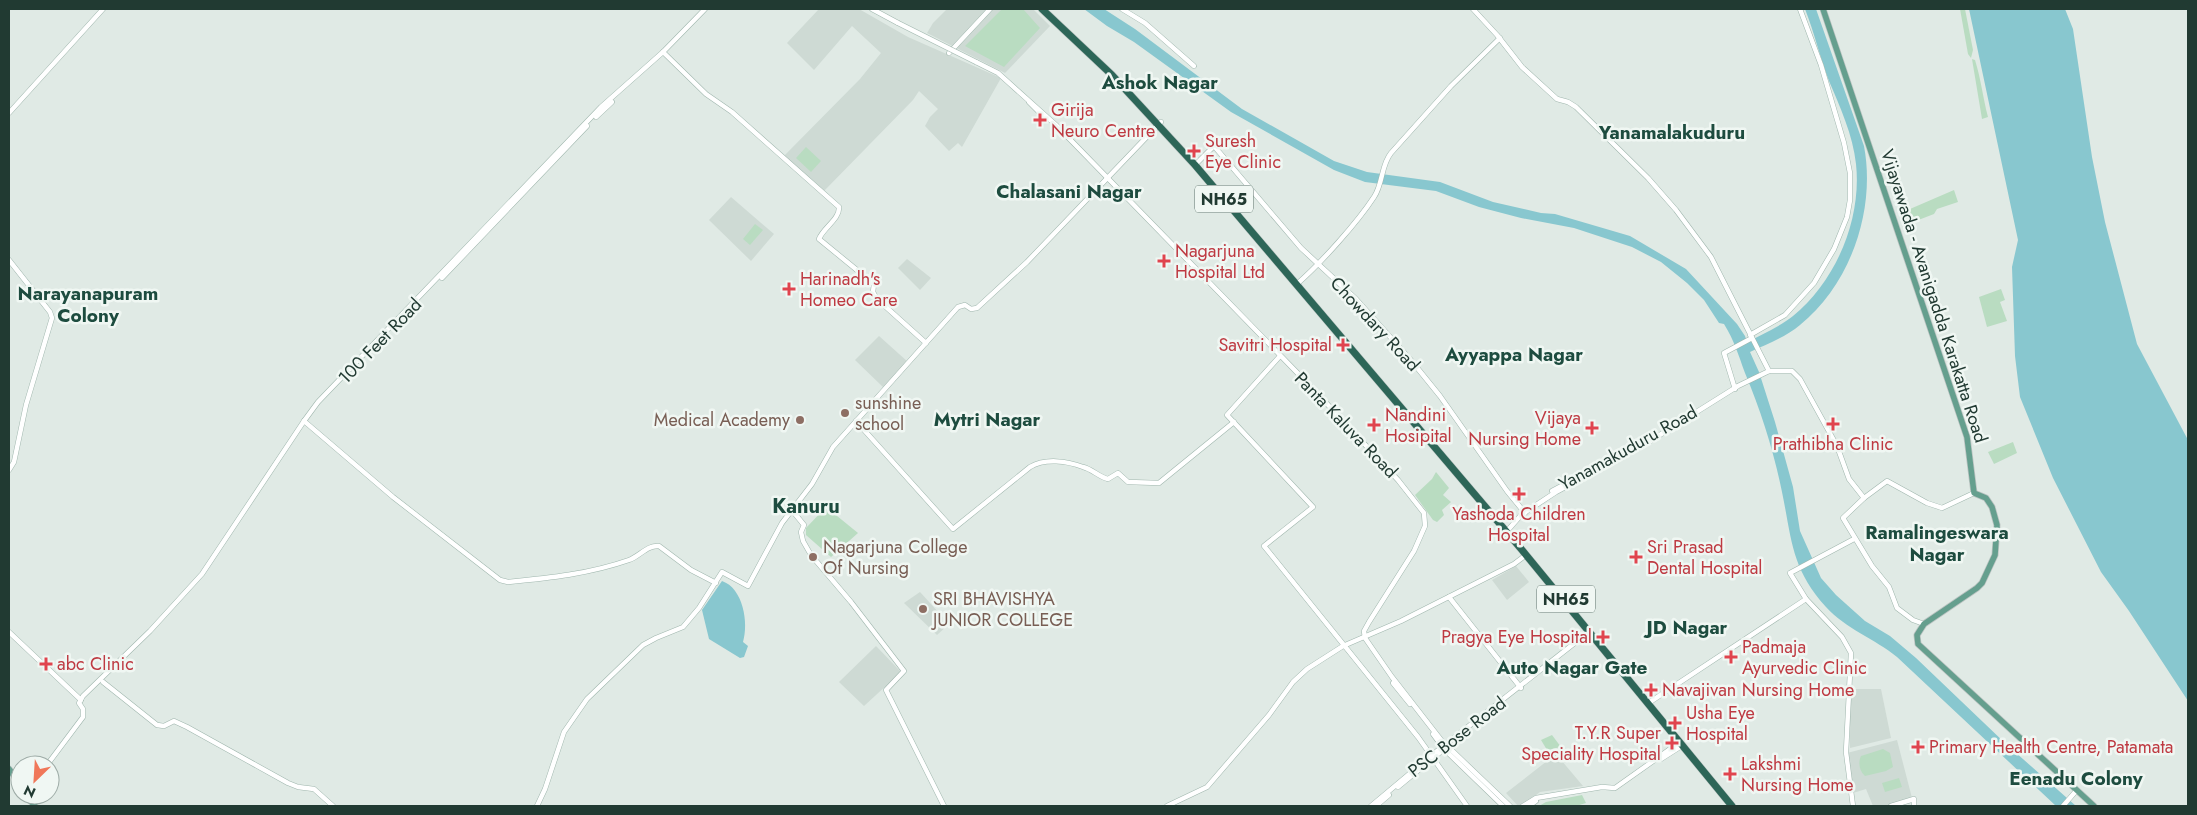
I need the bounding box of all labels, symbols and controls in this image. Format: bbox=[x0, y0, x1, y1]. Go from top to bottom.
district label: Ashok Nagar bbox=[1101, 69, 1218, 96]
place label: Girija Neuro Centre bbox=[1051, 97, 1155, 144]
marker: Girija Neuro Centre bbox=[1033, 113, 1047, 127]
district label: Yanamalakuduru bbox=[1598, 119, 1745, 146]
place label: Suresh Eye Clinic bbox=[1205, 128, 1281, 175]
marker: Suresh Eye Clinic bbox=[1187, 144, 1201, 158]
street label: Vijayawada - Avanigadda Karakatta Road bbox=[1874, 146, 1994, 446]
district label: Chalasani Nagar bbox=[996, 178, 1142, 205]
road number: NH65 bbox=[1195, 185, 1253, 212]
place label: Nagarjuna Hospital Ltd bbox=[1175, 238, 1265, 285]
marker: Nagarjuna Hospital Ltd bbox=[1157, 254, 1171, 268]
place label: Harinadh's Homeo Care bbox=[800, 266, 897, 313]
street label: Chowdary Road bbox=[1324, 271, 1426, 377]
district label: Narayanapuram Colony bbox=[18, 280, 158, 329]
marker: Harinadh's Homeo Care bbox=[782, 282, 796, 296]
street label: 100 Feet Road bbox=[332, 292, 428, 390]
place label: Savitri Hospital bbox=[1218, 332, 1332, 358]
marker: Savitri Hospital bbox=[1336, 338, 1350, 352]
district label: Ayyappa Nagar bbox=[1444, 341, 1583, 368]
street label: Panta Kaluva Road bbox=[1288, 366, 1404, 484]
place label: sunshine school bbox=[855, 390, 921, 437]
street label: Yanamakuduru Road bbox=[1554, 399, 1702, 497]
place label: Nandini Hosipital bbox=[1385, 402, 1452, 449]
place label: Vijaya Nursing Home bbox=[1468, 405, 1581, 452]
district label: Mytri Nagar bbox=[934, 406, 1040, 433]
place label: Medical Academy bbox=[654, 407, 790, 433]
marker: sunshine school bbox=[839, 407, 851, 419]
marker: Medical Academy bbox=[794, 414, 806, 426]
marker: Prathibha Clinic bbox=[1826, 417, 1840, 431]
marker: Nandini Hosipital bbox=[1367, 418, 1381, 432]
marker: Vijaya Nursing Home bbox=[1585, 421, 1599, 435]
place label: Prathibha Clinic bbox=[1773, 431, 1893, 457]
marker: Yashoda Children Hospital bbox=[1512, 487, 1526, 501]
district label: Kanuru bbox=[772, 492, 840, 521]
place label: Yashoda Children Hospital bbox=[1452, 501, 1586, 548]
district label: Ramalingeswara Nagar bbox=[1865, 519, 2009, 568]
place label: Nagarjuna College Of Nursing bbox=[823, 534, 967, 581]
place label: Sri Prasad Dental Hospital bbox=[1647, 534, 1763, 581]
marker: Sri Prasad Dental Hospital bbox=[1629, 550, 1643, 564]
marker: Nagarjuna College Of Nursing bbox=[807, 551, 819, 563]
place label: SRI BHAVISHYA JUNIOR COLLEGE bbox=[931, 586, 1073, 633]
road number: NH65 bbox=[1537, 586, 1595, 612]
marker: SRI BHAVISHYA JUNIOR COLLEGE bbox=[917, 603, 929, 615]
district label: JD Nagar bbox=[1643, 614, 1728, 641]
place label: Pragya Eye Hospital bbox=[1441, 624, 1592, 650]
marker: Pragya Eye Hospital bbox=[1596, 630, 1610, 644]
place label: Padmaja Ayurvedic Clinic bbox=[1742, 634, 1867, 681]
marker: Padmaja Ayurvedic Clinic bbox=[1724, 650, 1738, 664]
place label: abc Clinic bbox=[57, 651, 134, 677]
district label: Auto Nagar Gate bbox=[1496, 654, 1647, 681]
marker: abc Clinic bbox=[39, 657, 53, 671]
place label: Navajivan Nursing Home bbox=[1662, 677, 1854, 703]
marker: Navajivan Nursing Home bbox=[1644, 683, 1658, 697]
street label: PSC Bose Road bbox=[1402, 690, 1512, 784]
place label: Usha Eye Hospital bbox=[1686, 700, 1755, 747]
marker: Usha Eye Hospital bbox=[1668, 716, 1682, 730]
place label: T.Y.R Super Speciality Hospital bbox=[1521, 720, 1662, 767]
place label: Primary Health Centre, Patamata bbox=[1929, 734, 2173, 760]
marker: T.Y.R Super Speciality Hospital bbox=[1665, 736, 1679, 750]
marker: Primary Health Centre, Patamata bbox=[1911, 740, 1925, 754]
place label: Lakshmi Nursing Home bbox=[1741, 751, 1854, 798]
north arrow bbox=[10, 755, 60, 805]
district label: Eenadu Colony bbox=[2009, 765, 2144, 792]
marker: Lakshmi Nursing Home bbox=[1723, 767, 1737, 781]
text: N bbox=[20, 780, 39, 803]

